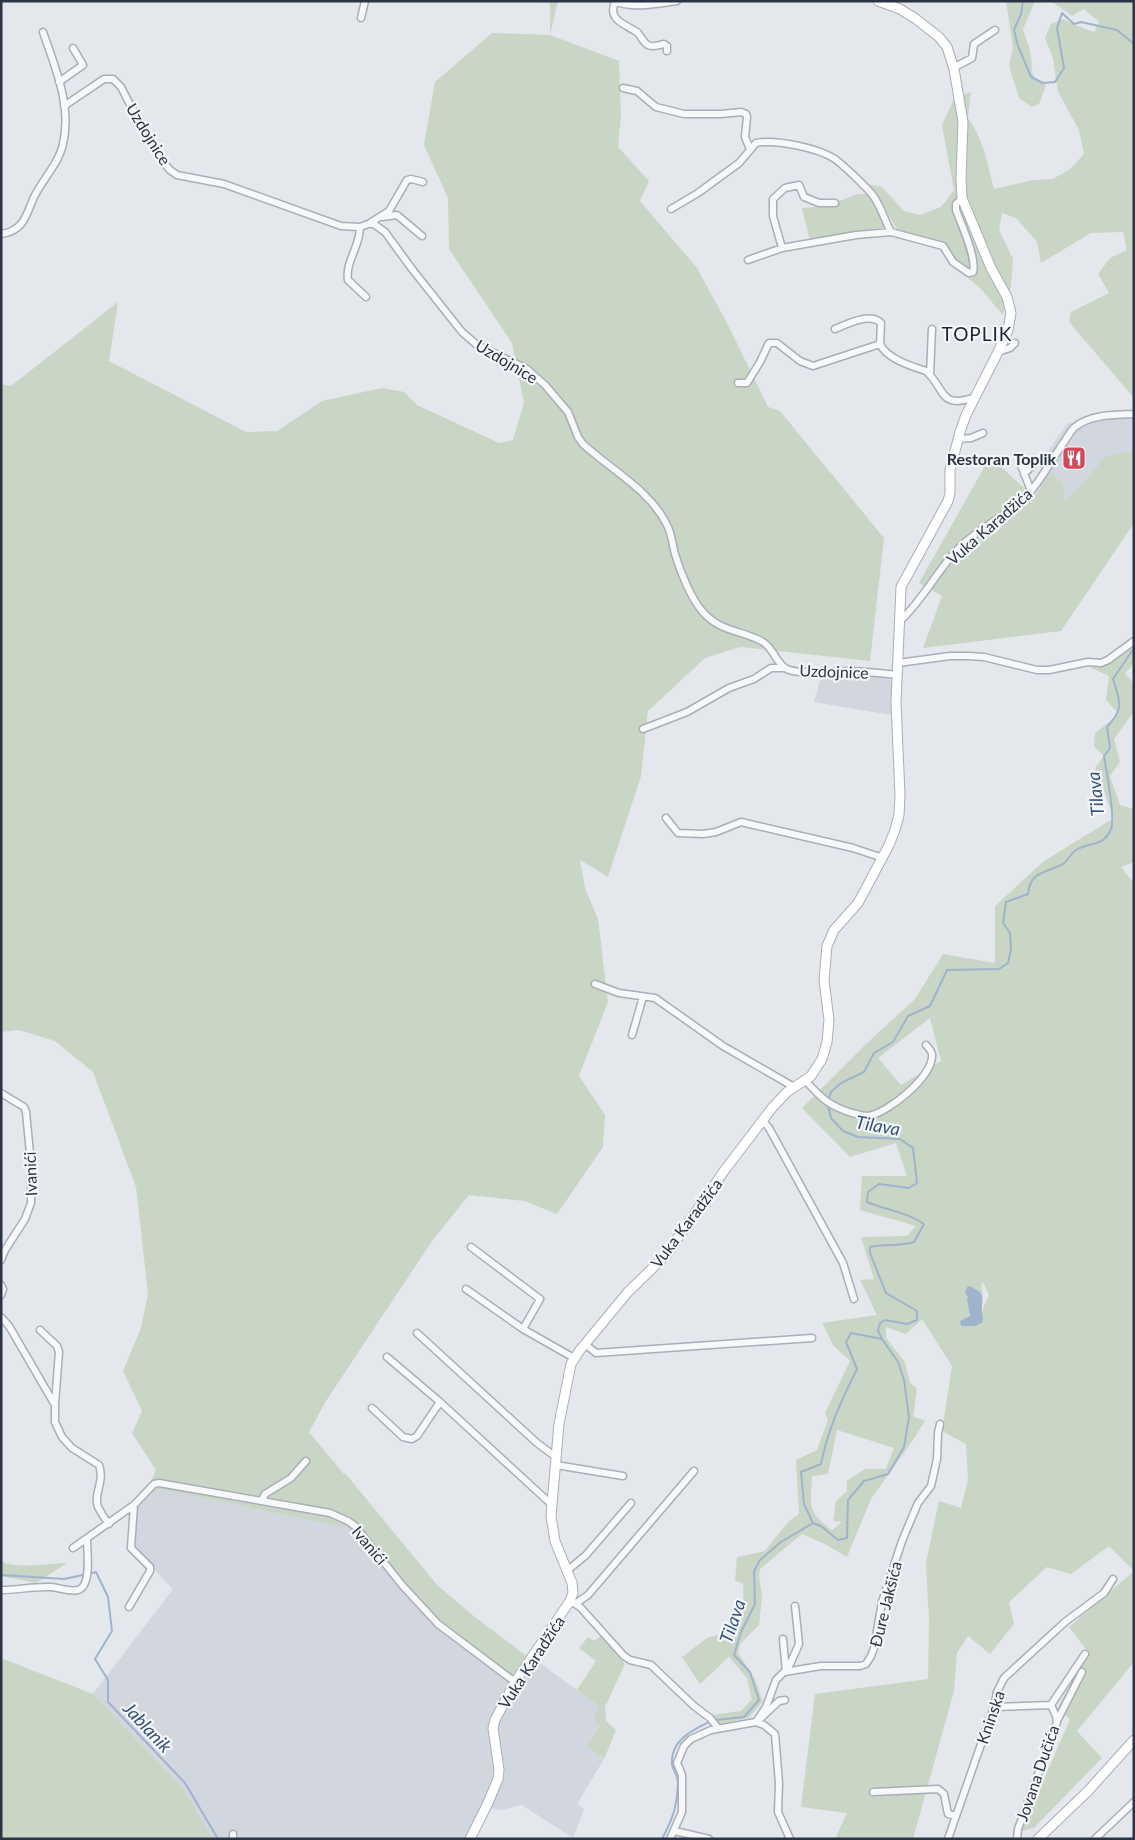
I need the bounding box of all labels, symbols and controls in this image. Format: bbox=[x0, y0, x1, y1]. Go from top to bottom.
street label: Uzdojnice bbox=[123, 100, 175, 168]
district label: TOPLIK bbox=[942, 322, 1012, 345]
street label: Uzdojnice bbox=[472, 335, 542, 387]
restaurant icon: Restoran Toplik bbox=[1061, 445, 1087, 471]
place label: Restoran Toplik bbox=[947, 449, 1056, 468]
street label: Vuka Karadžića bbox=[942, 484, 1036, 568]
street label: Uzdojnice bbox=[799, 660, 869, 682]
water label: Tilava bbox=[1082, 771, 1108, 817]
water label: Tilava bbox=[854, 1110, 902, 1140]
street label: Ivanići bbox=[20, 1151, 40, 1197]
street label: Vuka Karadžića bbox=[646, 1175, 726, 1271]
street label: Ivanići bbox=[348, 1522, 392, 1568]
street label: Đure Jakšića bbox=[865, 1559, 905, 1649]
water label: Tilava bbox=[714, 1596, 750, 1646]
street label: Vuka Karadžića bbox=[494, 1612, 568, 1712]
street label: Kninska bbox=[972, 1688, 1008, 1746]
water label: Jablanik bbox=[118, 1696, 177, 1757]
street label: Jovana Dučića bbox=[1012, 1722, 1062, 1824]

